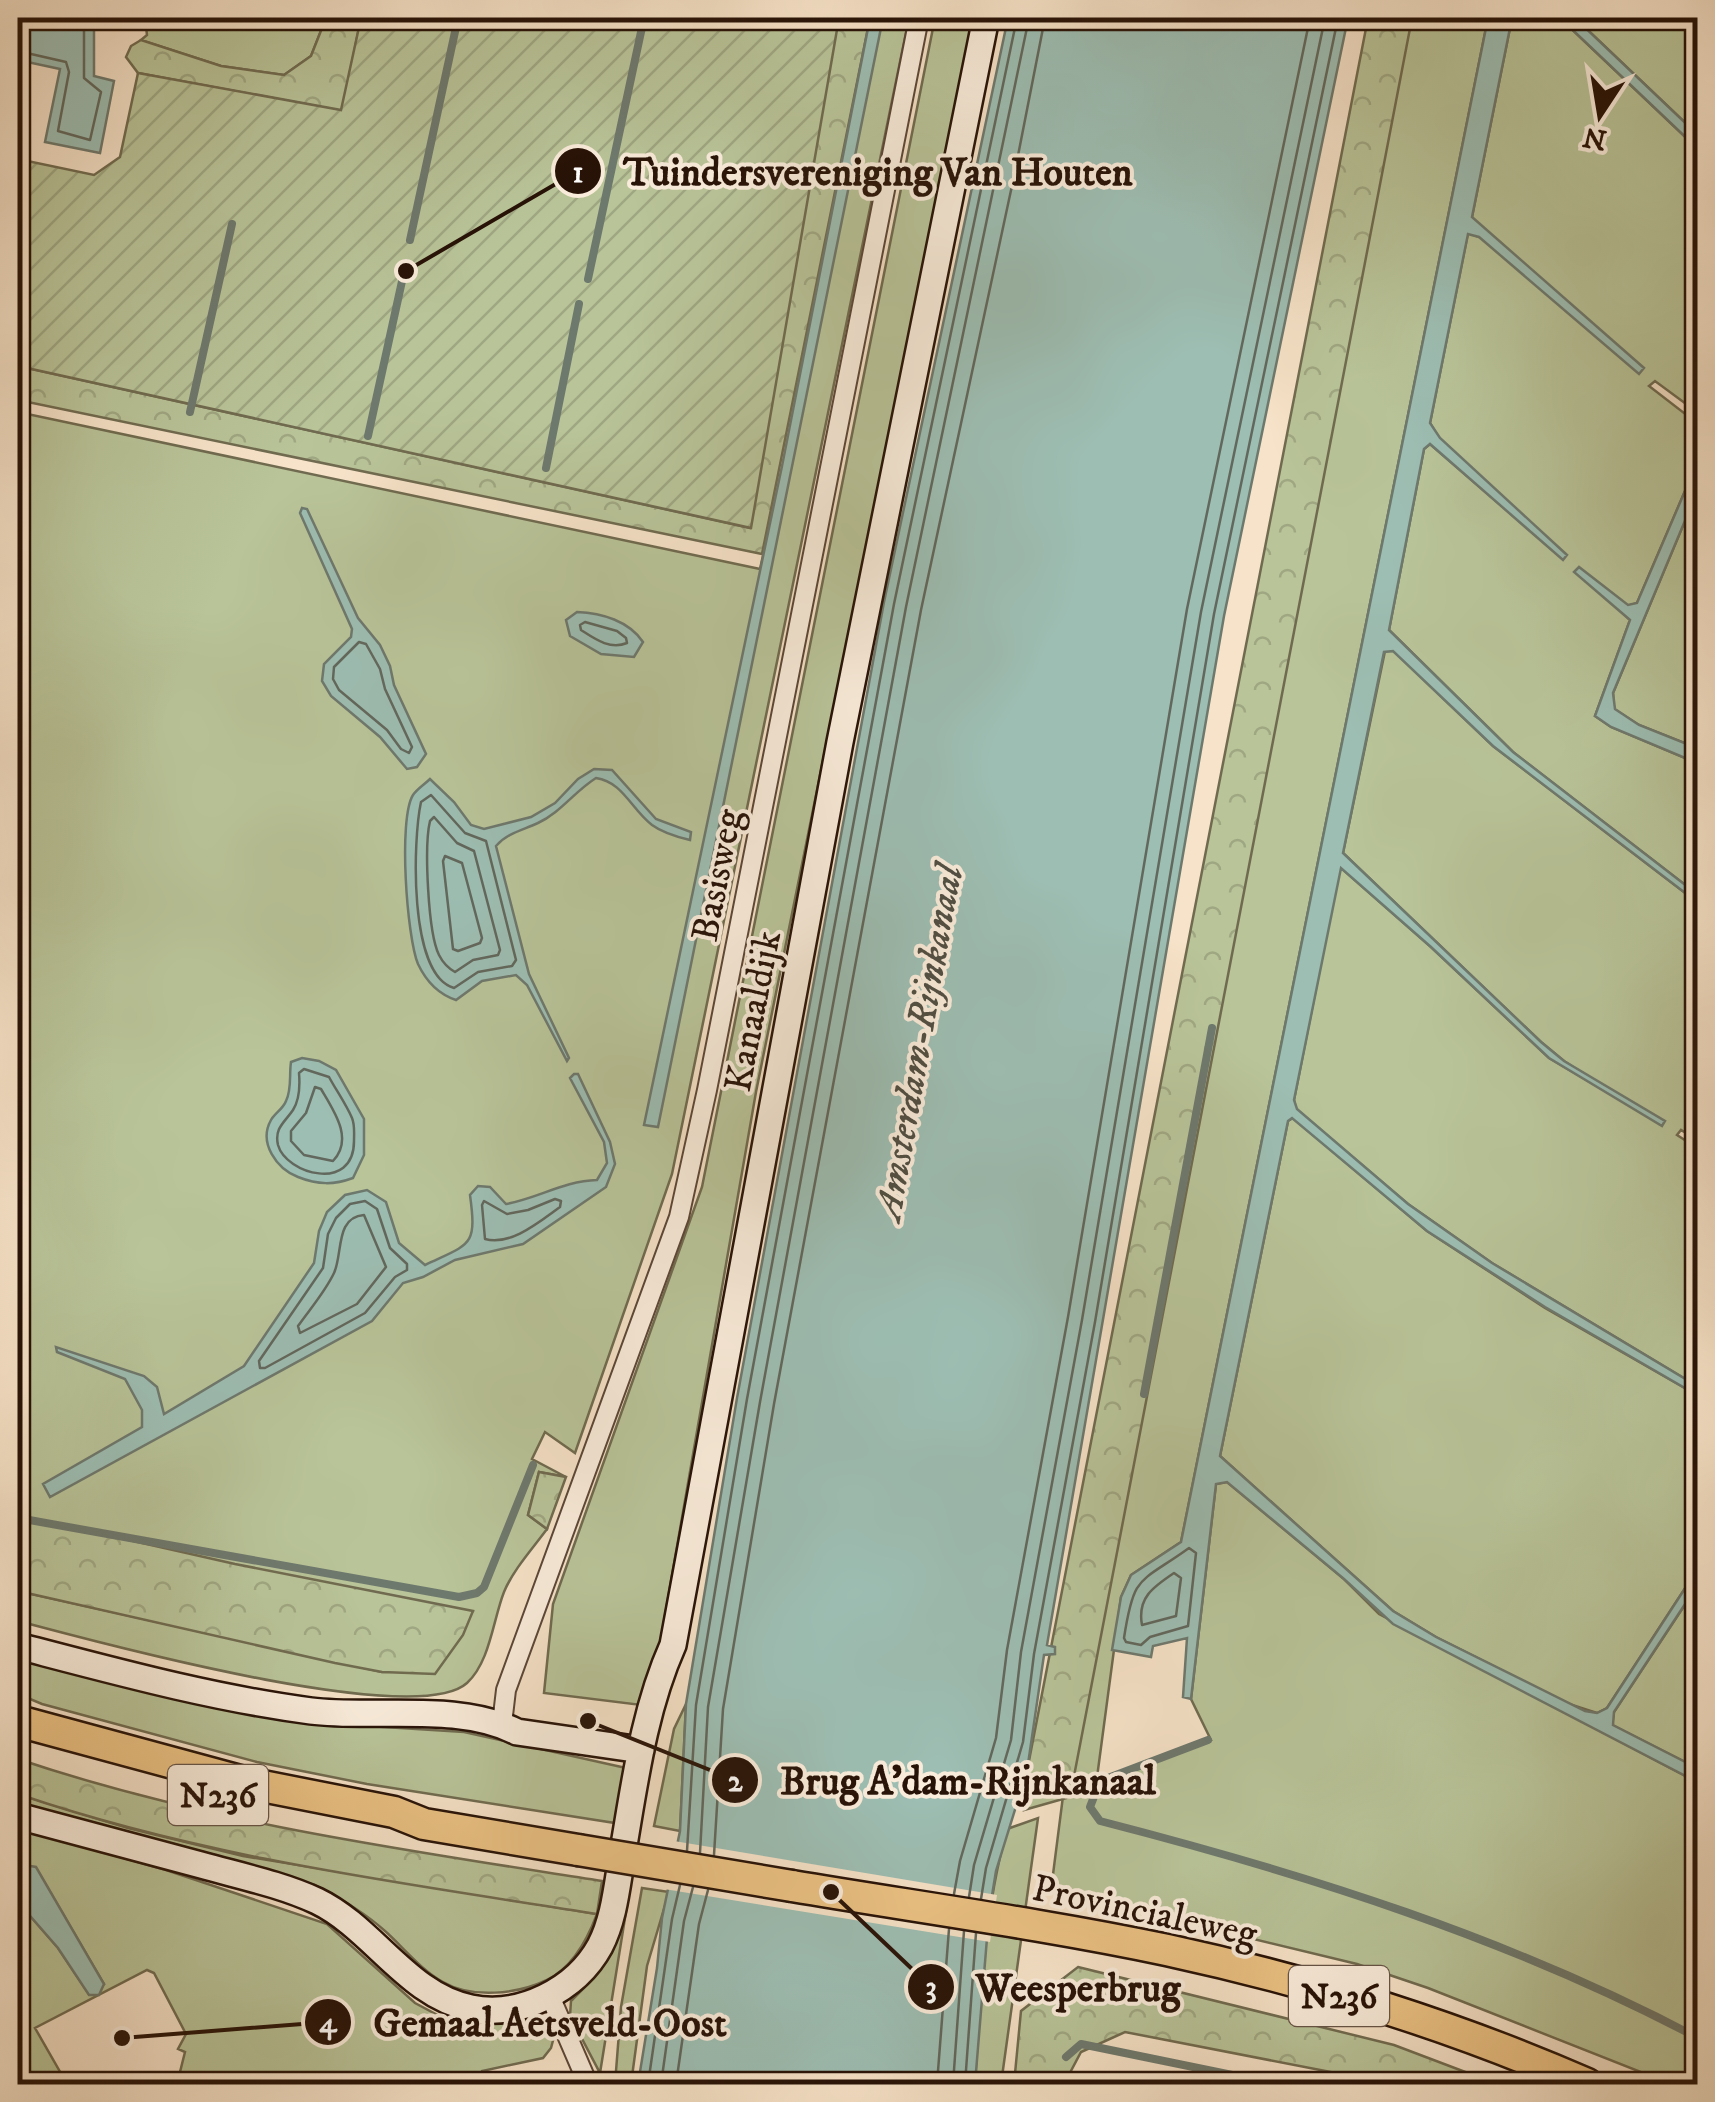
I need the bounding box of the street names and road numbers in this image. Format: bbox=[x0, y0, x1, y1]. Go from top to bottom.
street label: Basisweg bbox=[682, 805, 754, 946]
street label: Kanaaldijk bbox=[715, 927, 793, 1096]
road number: N236 bbox=[168, 1765, 268, 1825]
street label: Provincialeweg bbox=[1028, 1865, 1262, 1959]
road number: N236 bbox=[1289, 1966, 1389, 2026]

